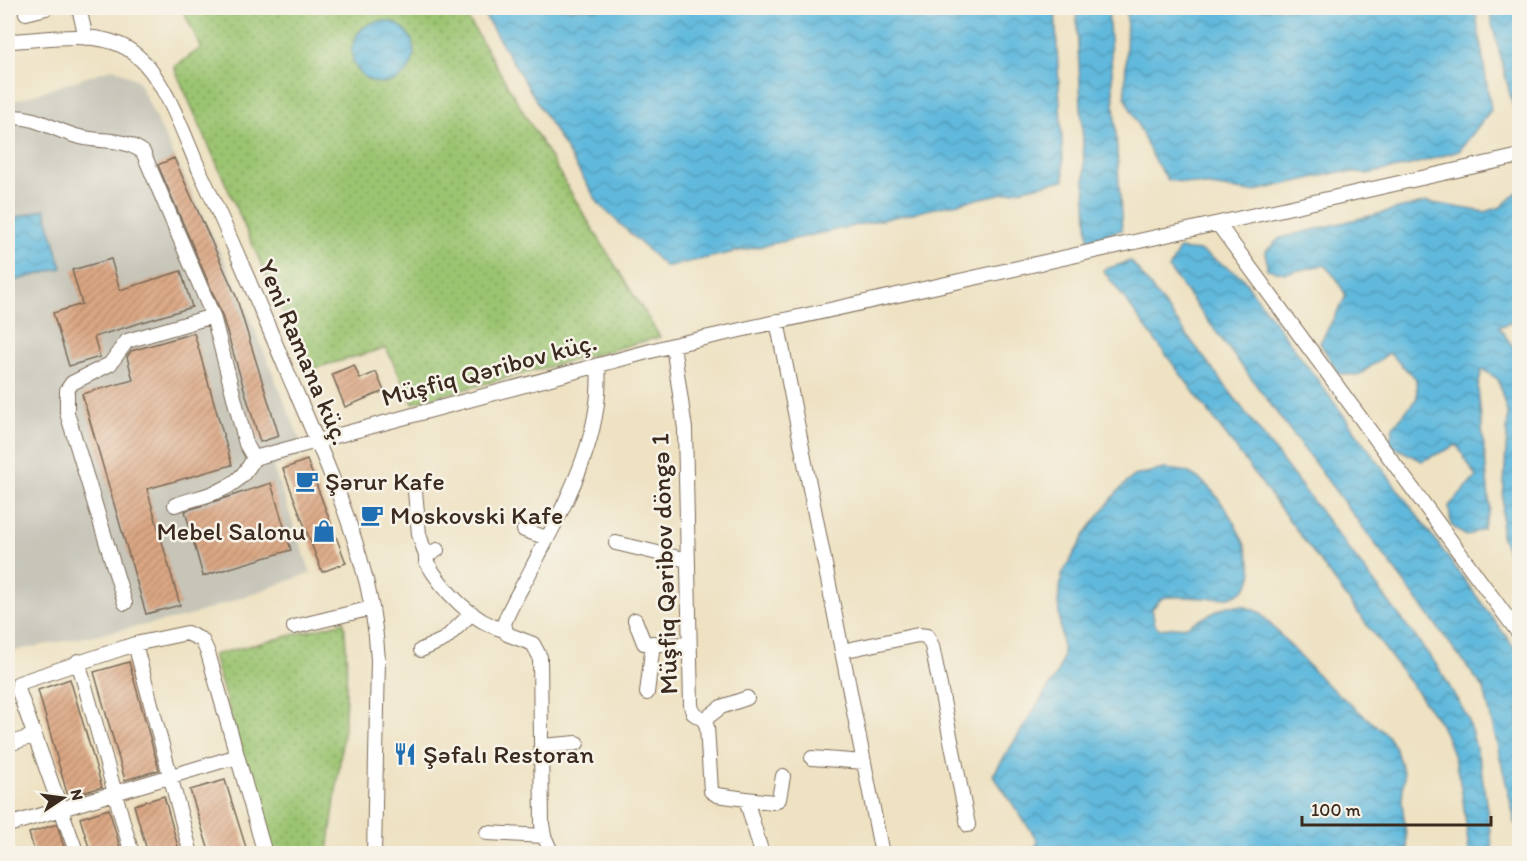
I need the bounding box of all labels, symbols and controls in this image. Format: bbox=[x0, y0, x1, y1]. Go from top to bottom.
street label: Yeni Ramana küç. bbox=[251, 254, 357, 450]
street label: Müşfiq Qəribov küç. bbox=[378, 325, 600, 413]
street label: Müşfiq Qəribov döngə 1 bbox=[643, 433, 685, 695]
place label: Şərur Kafe bbox=[325, 465, 445, 497]
cafe icon: Şərur Kafe bbox=[294, 468, 320, 494]
place label: Moskovski Kafe bbox=[390, 499, 563, 531]
cafe icon: Moskovski Kafe bbox=[359, 502, 385, 528]
place label: Mebel Salonu bbox=[156, 515, 306, 547]
shop icon: Mebel Salonu bbox=[311, 518, 337, 544]
place label: Şəfalı Restoran bbox=[423, 738, 595, 770]
restaurant icon: Şəfalı Restoran bbox=[392, 741, 418, 767]
north arrow bbox=[33, 768, 93, 828]
text: N bbox=[67, 787, 88, 802]
scale bar bbox=[1302, 789, 1491, 827]
text: 100 m bbox=[1311, 799, 1361, 821]

